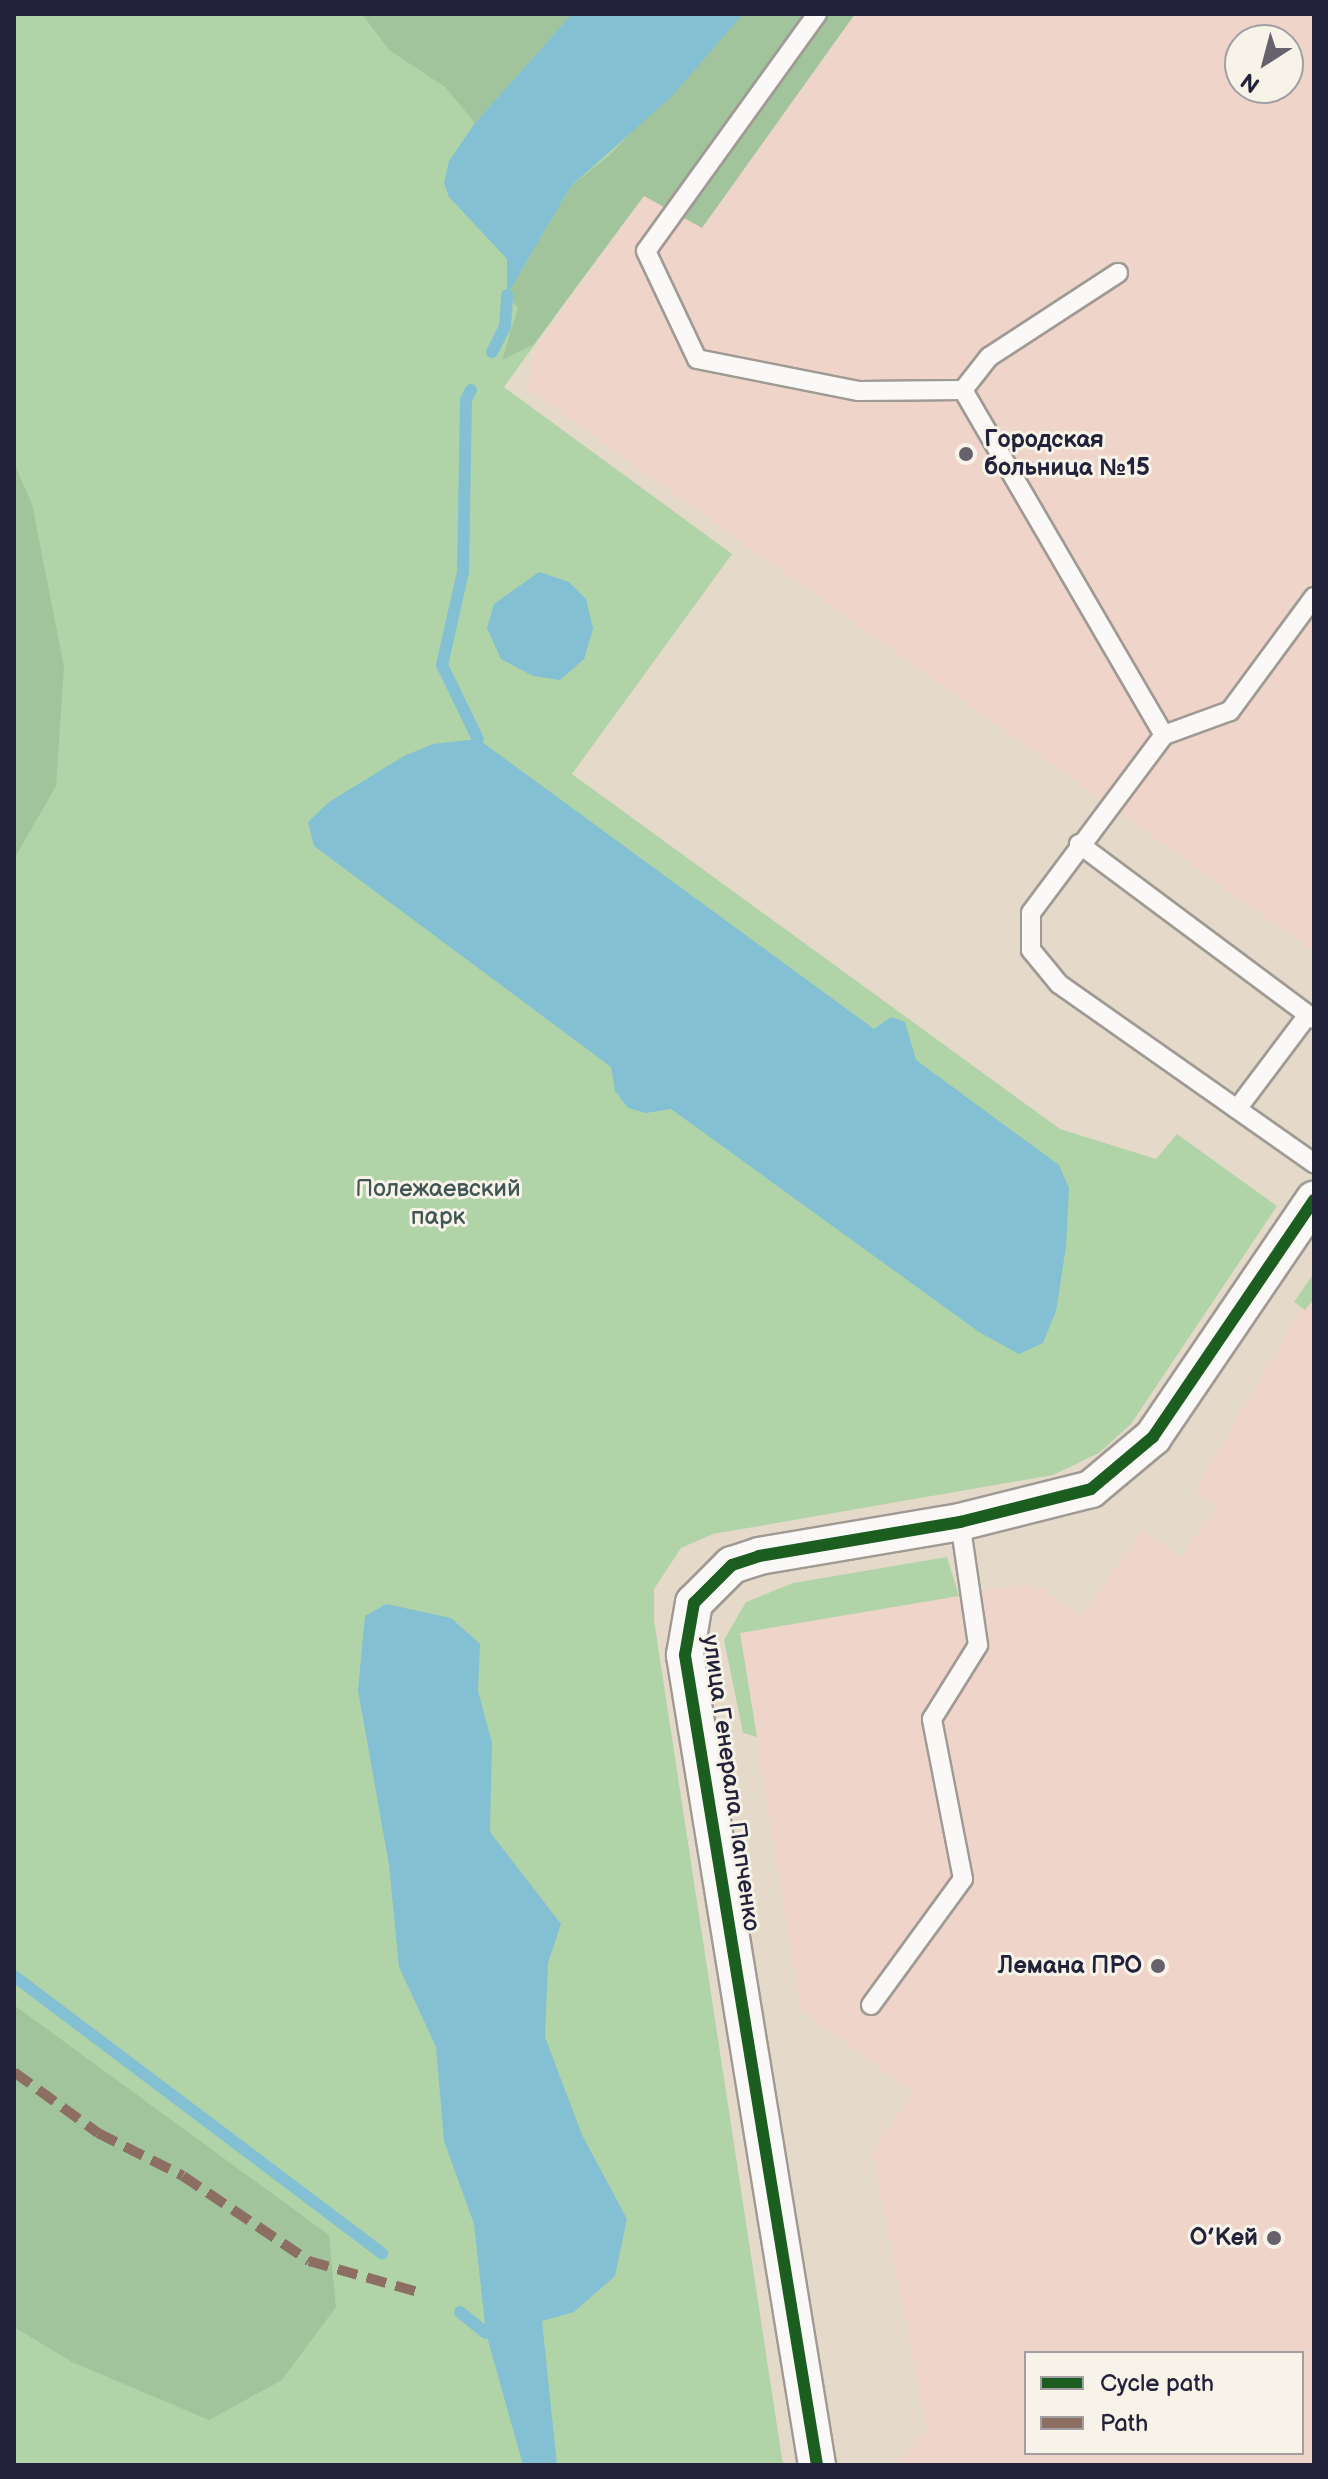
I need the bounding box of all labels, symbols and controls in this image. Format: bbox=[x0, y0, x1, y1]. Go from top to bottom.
north arrow bbox=[1224, 24, 1304, 104]
text: N bbox=[1236, 66, 1265, 98]
place label: Городская больница №15 bbox=[984, 426, 1150, 482]
marker: Городская больница №15 bbox=[955, 443, 977, 465]
park label: Полежаевский парк bbox=[355, 1175, 521, 1231]
street label: улица Генерала Папченко bbox=[696, 1633, 766, 1933]
place label: Лемана ПРО bbox=[998, 1952, 1142, 1980]
marker: Лемана ПРО bbox=[1149, 1957, 1167, 1975]
place label: О’Кей bbox=[1190, 2224, 1258, 2252]
marker: О’Кей bbox=[1265, 2229, 1283, 2247]
legend bbox=[1024, 2351, 1304, 2455]
text: Cycle path bbox=[1100, 2369, 1214, 2398]
text: Path bbox=[1100, 2409, 1148, 2438]

